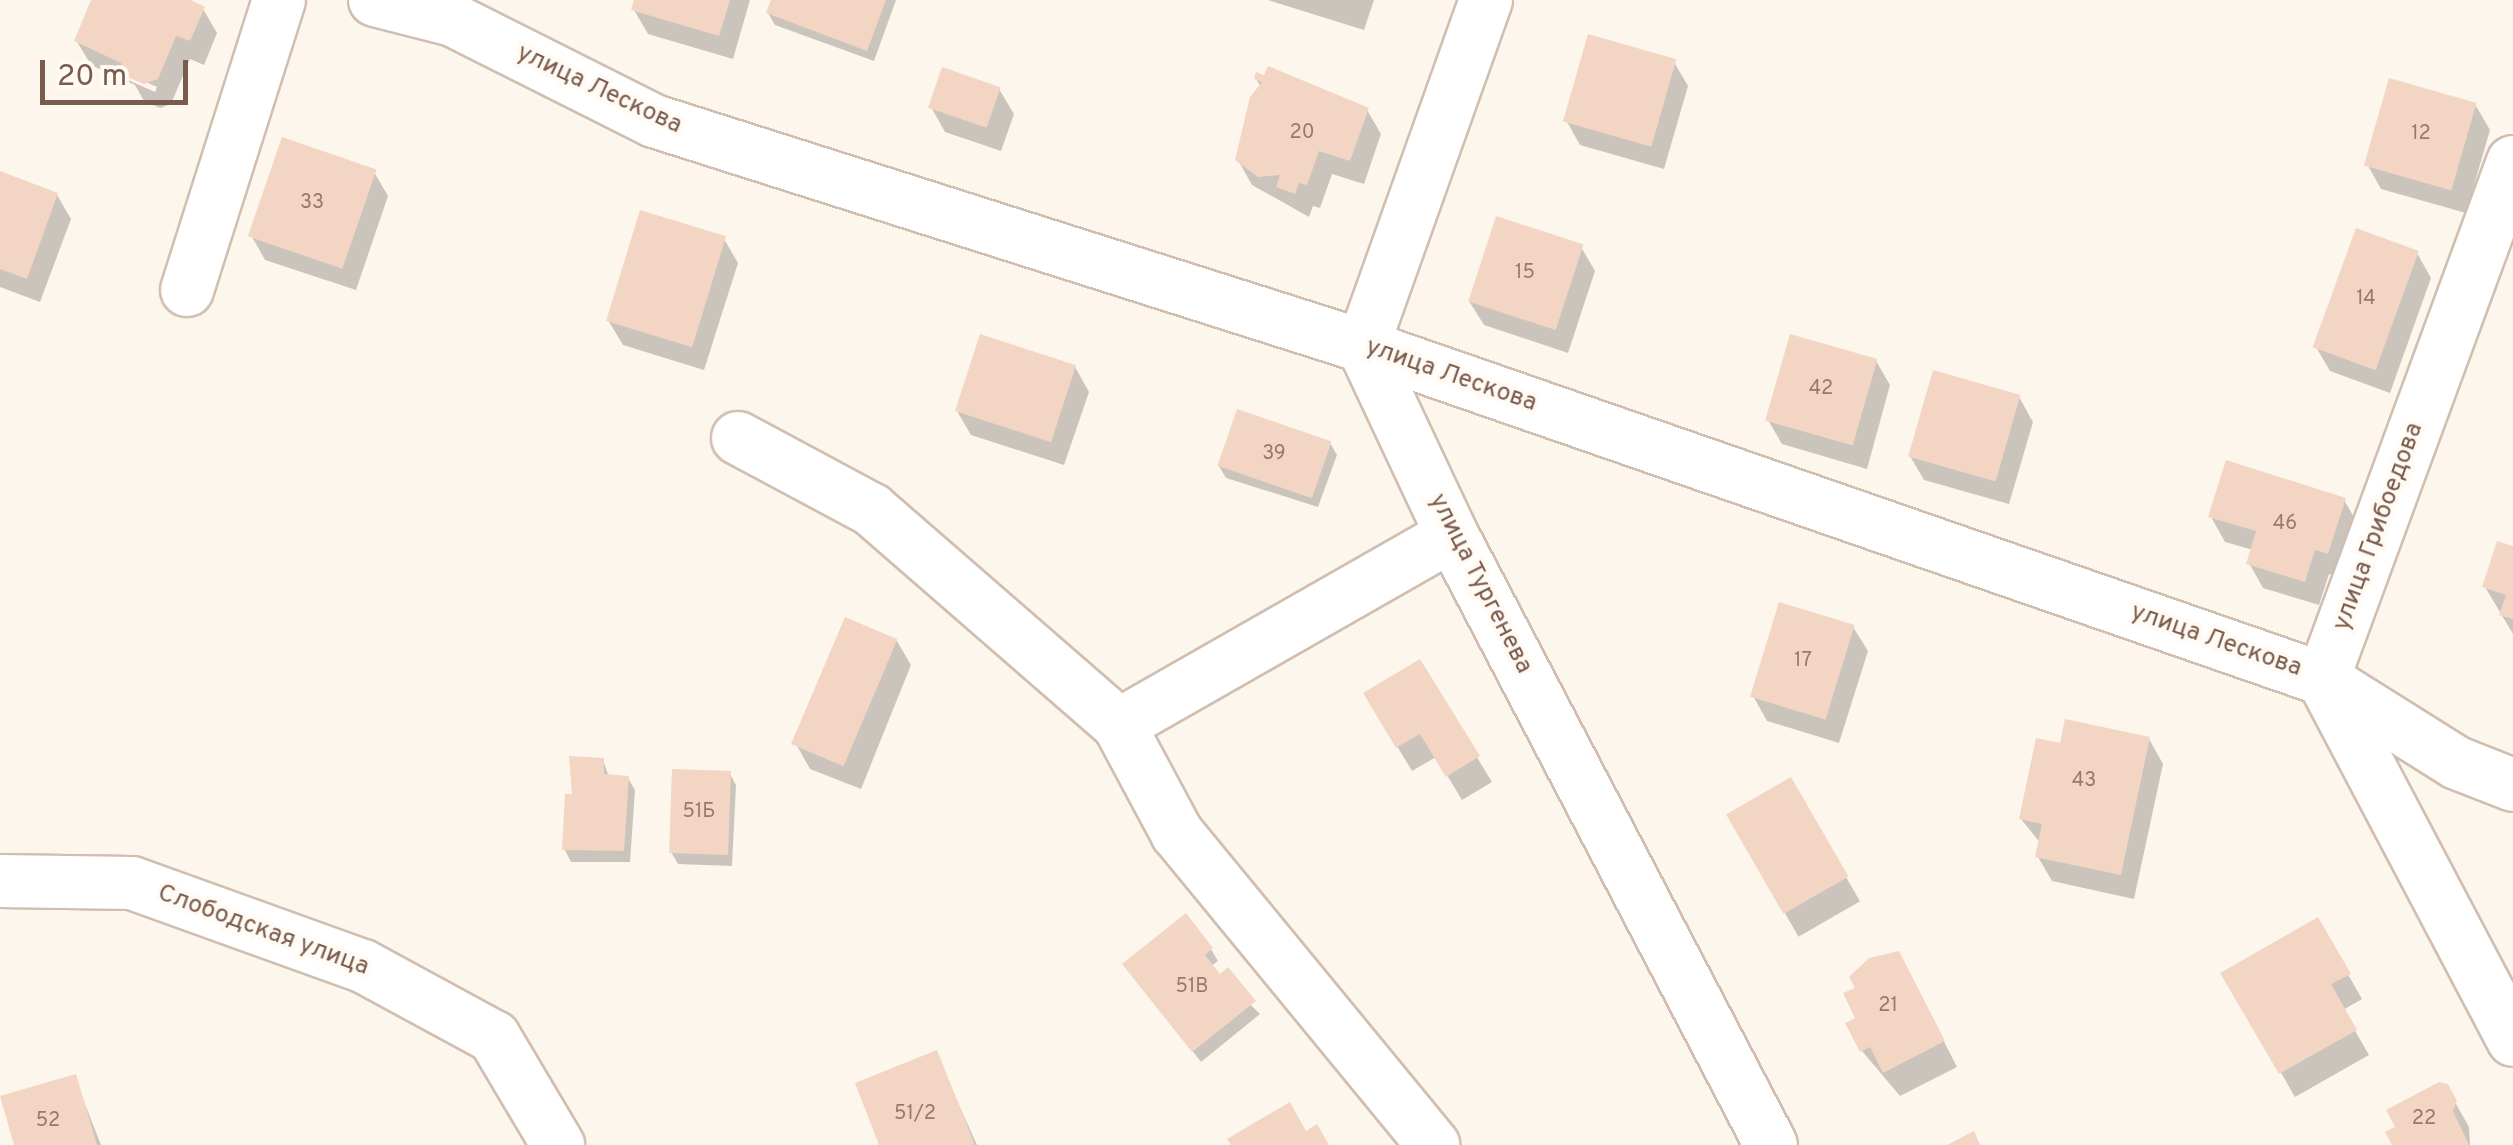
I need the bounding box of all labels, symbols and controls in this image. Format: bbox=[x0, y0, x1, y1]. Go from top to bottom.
street label: улица Лескова bbox=[512, 39, 686, 141]
scale bar bbox=[45, 40, 192, 102]
text: 20 m bbox=[57, 59, 127, 96]
house number: 20 bbox=[1289, 121, 1315, 145]
house number: 12 bbox=[2411, 122, 2431, 146]
house number: 33 bbox=[300, 191, 324, 215]
house number: 15 bbox=[1515, 261, 1535, 285]
house number: 14 bbox=[2356, 287, 2376, 311]
street label: улица Лескова bbox=[1362, 333, 1540, 419]
house number: 42 bbox=[1809, 377, 1833, 401]
street label: улица Грибоедова bbox=[2327, 419, 2431, 635]
house number: 39 bbox=[1262, 442, 1286, 466]
street label: улица Тургенева bbox=[1421, 489, 1539, 679]
house number: 46 bbox=[2273, 512, 2297, 536]
street label: улица Лескова bbox=[2127, 598, 2305, 684]
house number: 17 bbox=[1794, 649, 1812, 673]
house number: 43 bbox=[2072, 769, 2096, 793]
house number: 51Б bbox=[683, 800, 715, 824]
street label: Слободская улица bbox=[153, 879, 373, 983]
house number: 51В bbox=[1176, 975, 1208, 999]
house number: 21 bbox=[1878, 994, 1898, 1018]
house number: 51/2 bbox=[894, 1102, 936, 1126]
house number: 22 bbox=[2412, 1107, 2436, 1131]
house number: 52 bbox=[36, 1109, 60, 1133]

